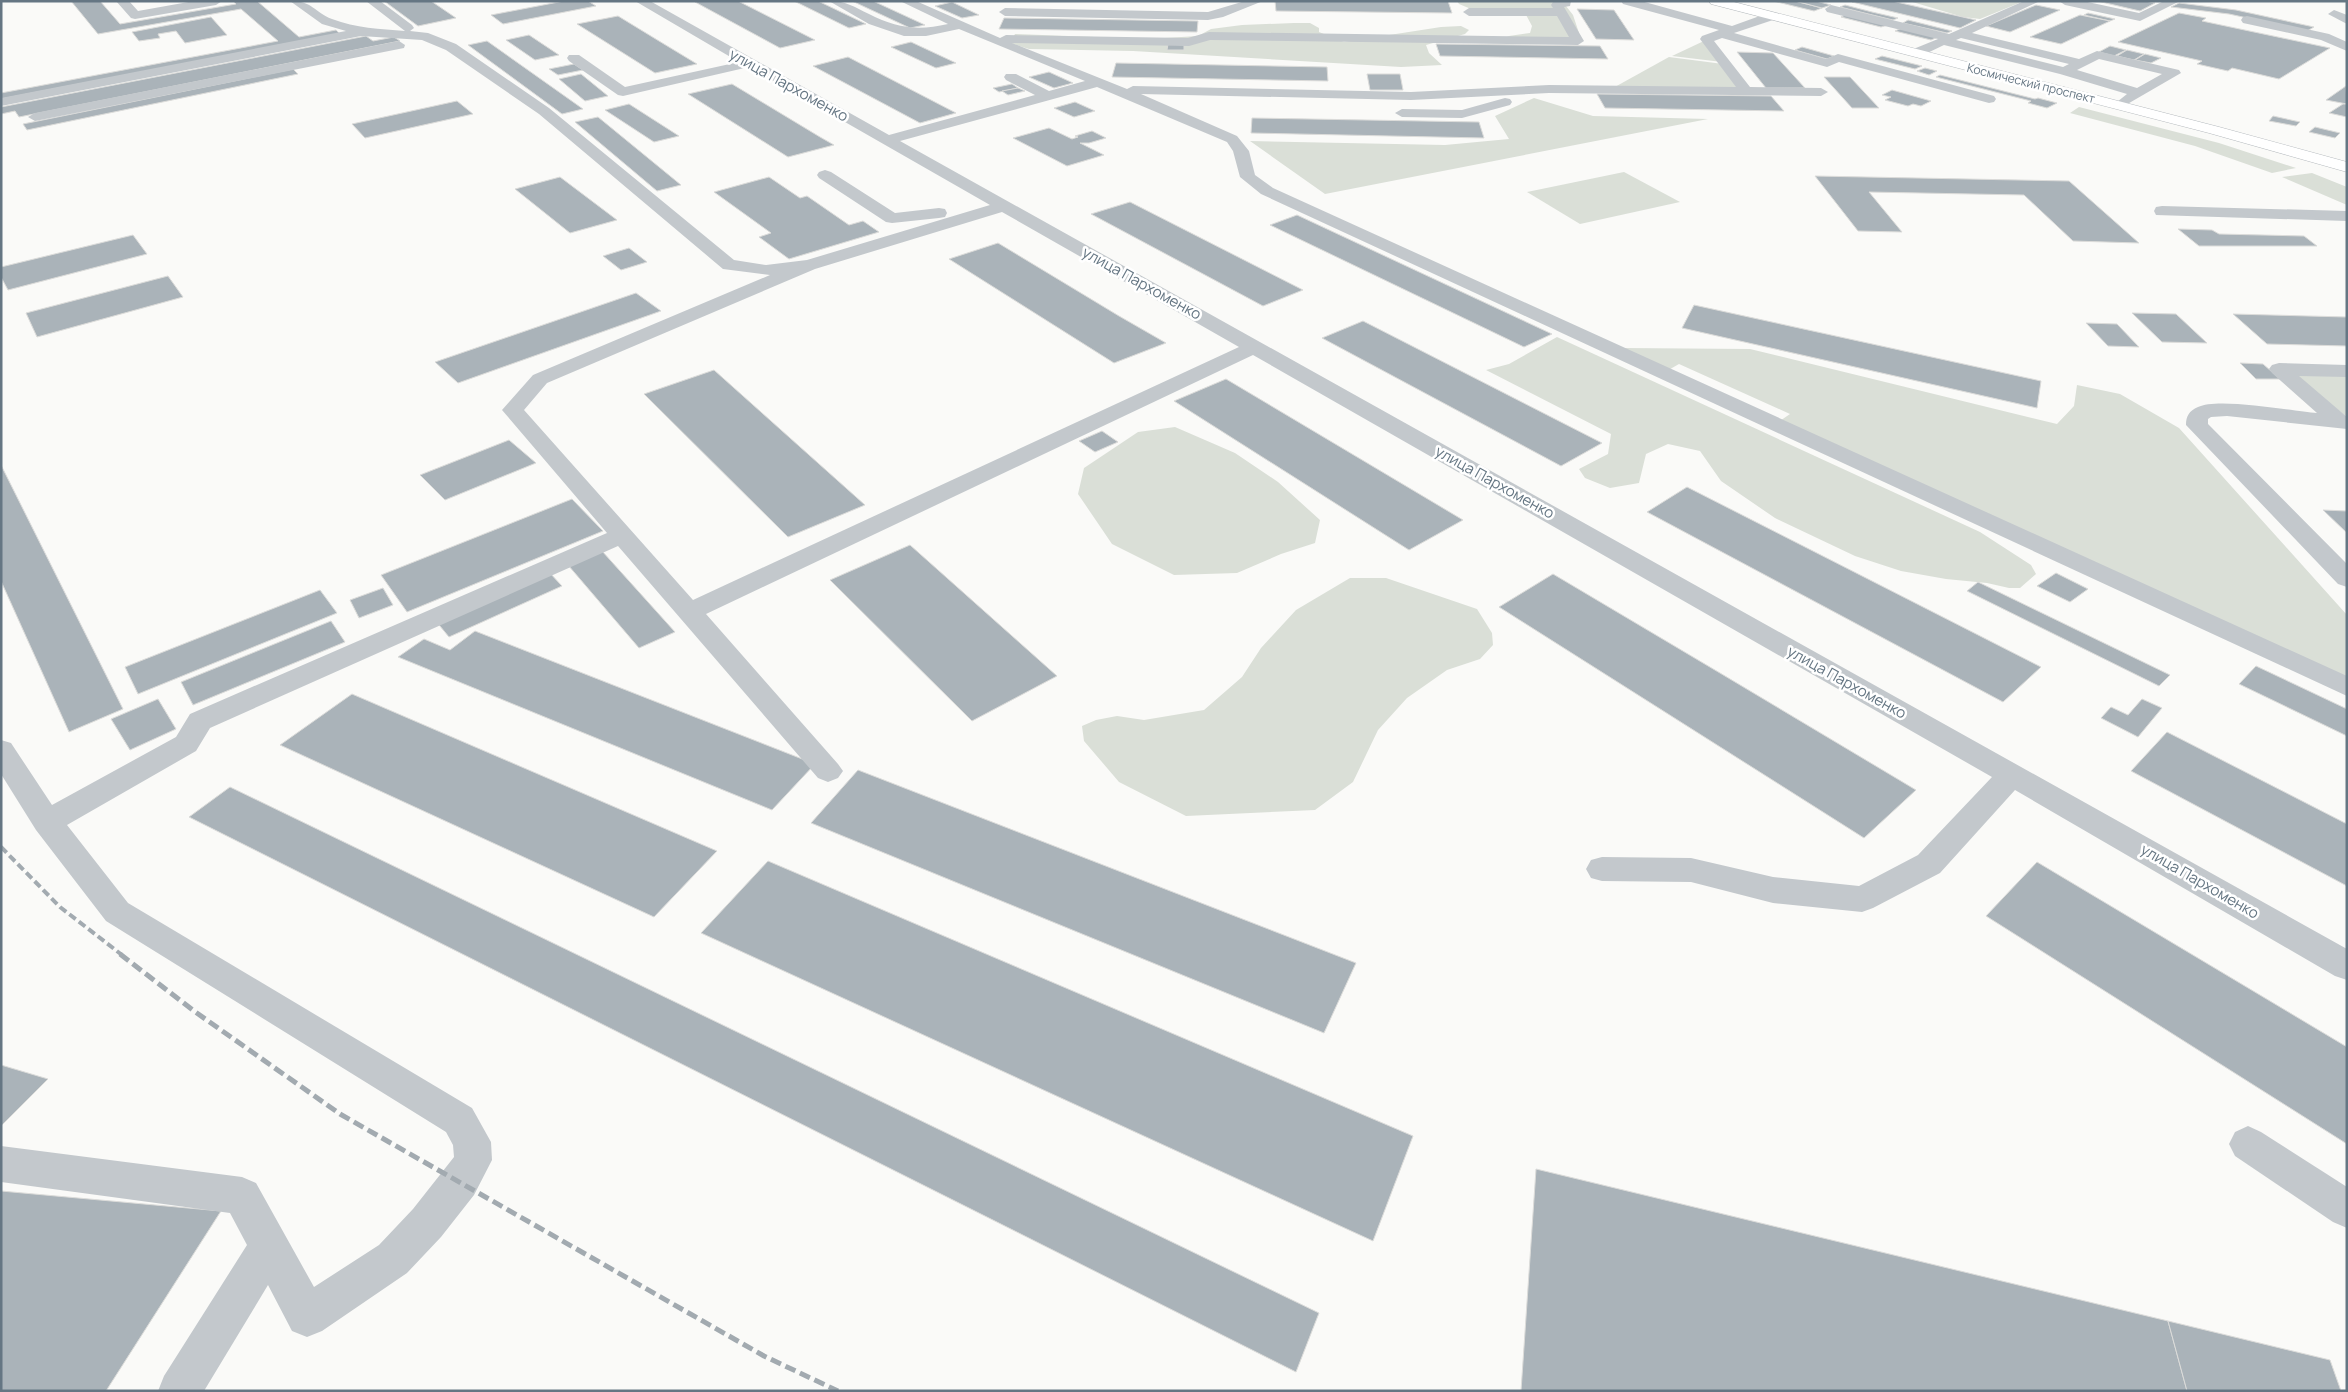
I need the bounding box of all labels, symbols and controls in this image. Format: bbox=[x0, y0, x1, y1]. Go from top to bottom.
street label: улица Пархоменко bbox=[726, 44, 852, 127]
street label: Космический проспект bbox=[1965, 59, 2097, 107]
street label: улица Пархоменко bbox=[1079, 242, 1205, 325]
street label: улица Пархоменко bbox=[1432, 441, 1558, 524]
street label: улица Пархоменко bbox=[1784, 641, 1910, 724]
street label: улица Пархоменко bbox=[2137, 839, 2263, 923]

